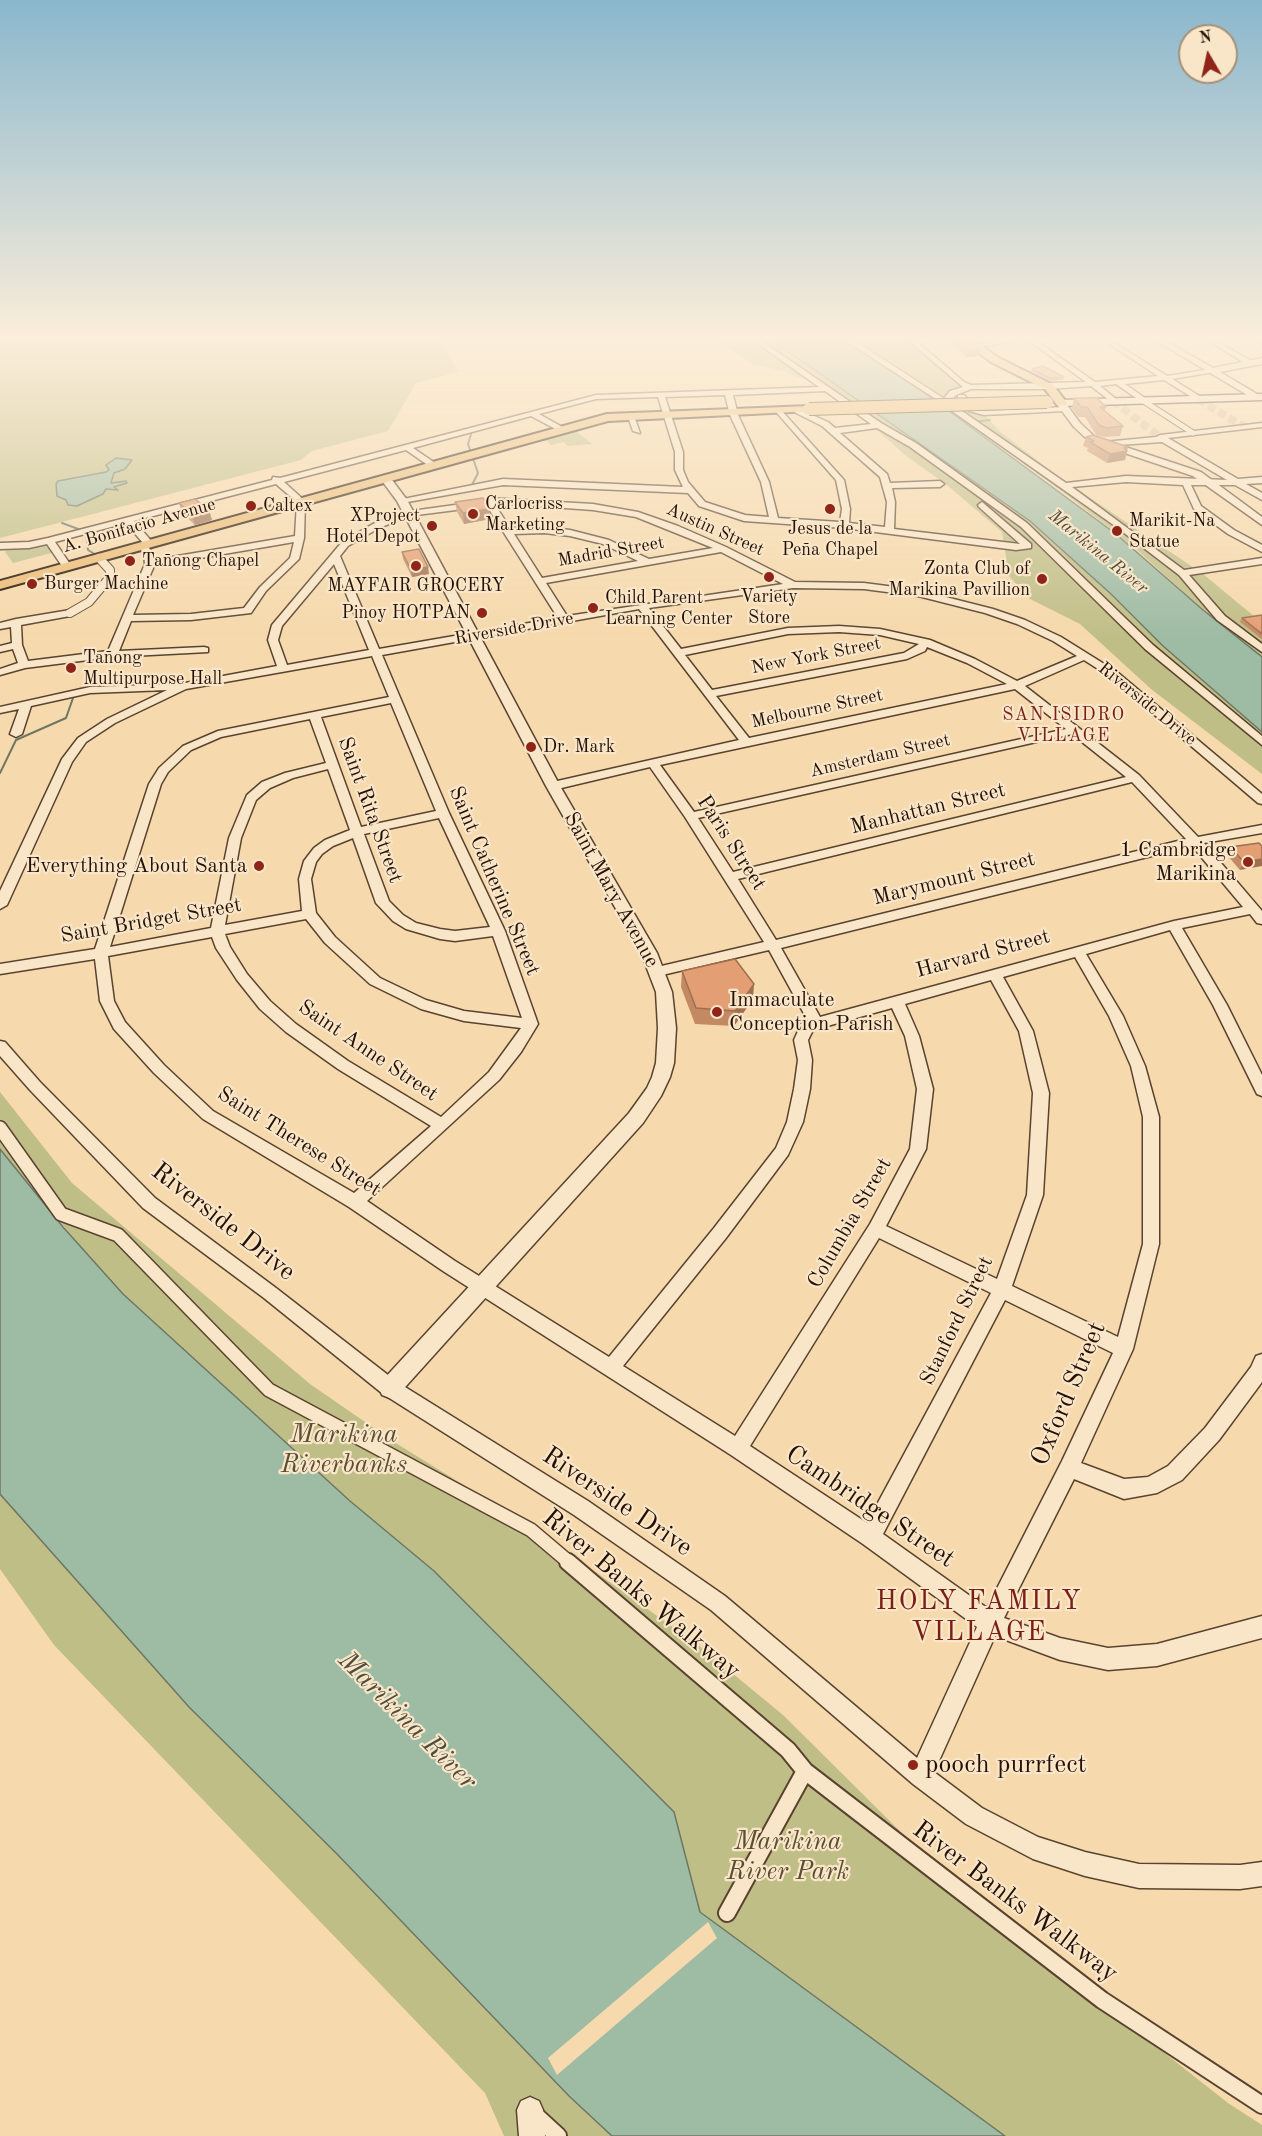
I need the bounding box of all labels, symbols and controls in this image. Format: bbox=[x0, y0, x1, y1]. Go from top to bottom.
north arrow bbox=[1178, 24, 1238, 84]
text: N bbox=[1198, 29, 1213, 47]
place label: Carlocriss Marketing bbox=[485, 493, 565, 536]
street label: A. Bonifacio Avenue bbox=[60, 494, 218, 558]
place label: Caltex bbox=[263, 495, 313, 517]
marker: Caltex bbox=[244, 499, 258, 513]
street label: Austin Street bbox=[663, 499, 767, 561]
marker: Jesus de la Peña Chapel bbox=[823, 502, 837, 516]
place label: XProject Hotel Depot bbox=[326, 505, 420, 548]
water label: Marikina River bbox=[1044, 505, 1152, 599]
marker: Carlocriss Marketing bbox=[466, 507, 480, 521]
place label: Marikit-Na Statue bbox=[1129, 510, 1215, 552]
place label: Jesus de la Peña Chapel bbox=[782, 518, 878, 560]
marker: XProject Hotel Depot bbox=[425, 519, 439, 533]
marker: Marikit-Na Statue bbox=[1110, 524, 1124, 538]
street label: Madrid Street bbox=[556, 532, 666, 572]
place label: Tañong Chapel bbox=[142, 550, 259, 572]
marker: Tañong Chapel bbox=[123, 554, 137, 568]
place label: Zonta Club of Marikina Pavillion bbox=[889, 558, 1030, 600]
marker: MAYFAIR GROCERY bbox=[409, 559, 423, 573]
marker: Variety Store bbox=[762, 570, 776, 584]
marker: Zonta Club of Marikina Pavillion bbox=[1035, 572, 1049, 586]
place label: Burger Machine bbox=[44, 573, 168, 595]
place label: MAYFAIR GROCERY bbox=[327, 575, 505, 597]
marker: Burger Machine bbox=[25, 577, 39, 591]
place label: Variety Store bbox=[740, 586, 798, 628]
place label: Child Parent Learning Center bbox=[605, 587, 733, 630]
marker: Child Parent Learning Center bbox=[586, 601, 600, 615]
place label: Pinoy HOTPAN bbox=[341, 602, 470, 624]
marker: Pinoy HOTPAN bbox=[475, 606, 489, 620]
street label: Riverside Drive bbox=[453, 608, 575, 650]
street label: New York Street bbox=[749, 633, 883, 679]
place label: Tañong Multipurpose Hall bbox=[83, 647, 222, 690]
street label: Riverside Drive bbox=[1093, 658, 1201, 750]
marker: Tañong Multipurpose Hall bbox=[64, 661, 78, 675]
street label: Melbourne Street bbox=[749, 684, 885, 734]
district label: SAN ISIDRO VILLAGE bbox=[1002, 704, 1126, 746]
street label: Amsterdam Street bbox=[808, 729, 952, 783]
street label: Saint Rita Street bbox=[332, 734, 408, 886]
place label: Dr. Mark bbox=[543, 736, 615, 758]
marker: Dr. Mark bbox=[524, 740, 538, 754]
street label: Manhattan Street bbox=[848, 778, 1008, 840]
street label: Saint Catherine Street bbox=[443, 782, 545, 980]
street label: Paris Street bbox=[691, 791, 771, 895]
street label: Saint Mary Avenue bbox=[558, 808, 664, 972]
place label: 1 Cambridge Marikina bbox=[1120, 837, 1236, 887]
street label: Marymount Street bbox=[870, 847, 1038, 911]
place label: Everything About Santa bbox=[26, 853, 247, 879]
marker: 1 Cambridge Marikina bbox=[1241, 855, 1255, 869]
marker: Everything About Santa bbox=[252, 859, 266, 873]
street label: Saint Bridget Street bbox=[59, 893, 243, 949]
street label: Harvard Street bbox=[913, 924, 1053, 984]
place label: Immaculate Conception Parish bbox=[729, 987, 894, 1037]
street label: Saint Anne Street bbox=[293, 995, 443, 1107]
marker: Immaculate Conception Parish bbox=[710, 1005, 724, 1019]
street label: Saint Therese Street bbox=[212, 1081, 386, 1203]
street label: Columbia Street bbox=[802, 1153, 898, 1293]
street label: Riverside Drive bbox=[145, 1156, 301, 1288]
street label: Stanford Street bbox=[915, 1252, 999, 1390]
street label: Oxford Street bbox=[1025, 1317, 1113, 1471]
park label: Marikina Riverbanks bbox=[281, 1419, 407, 1480]
street label: Cambridge Street bbox=[779, 1439, 961, 1575]
street label: Riverside Drive bbox=[536, 1440, 698, 1564]
street label: River Banks Walkway bbox=[535, 1503, 747, 1687]
district label: HOLY FAMILY VILLAGE bbox=[876, 1586, 1082, 1649]
water label: Marikina River bbox=[331, 1645, 483, 1797]
place label: pooch purrfect bbox=[925, 1749, 1087, 1781]
marker: pooch purrfect bbox=[906, 1758, 920, 1772]
street label: River Banks Walkway bbox=[906, 1814, 1124, 1990]
park label: Marikina River Park bbox=[727, 1826, 849, 1888]

